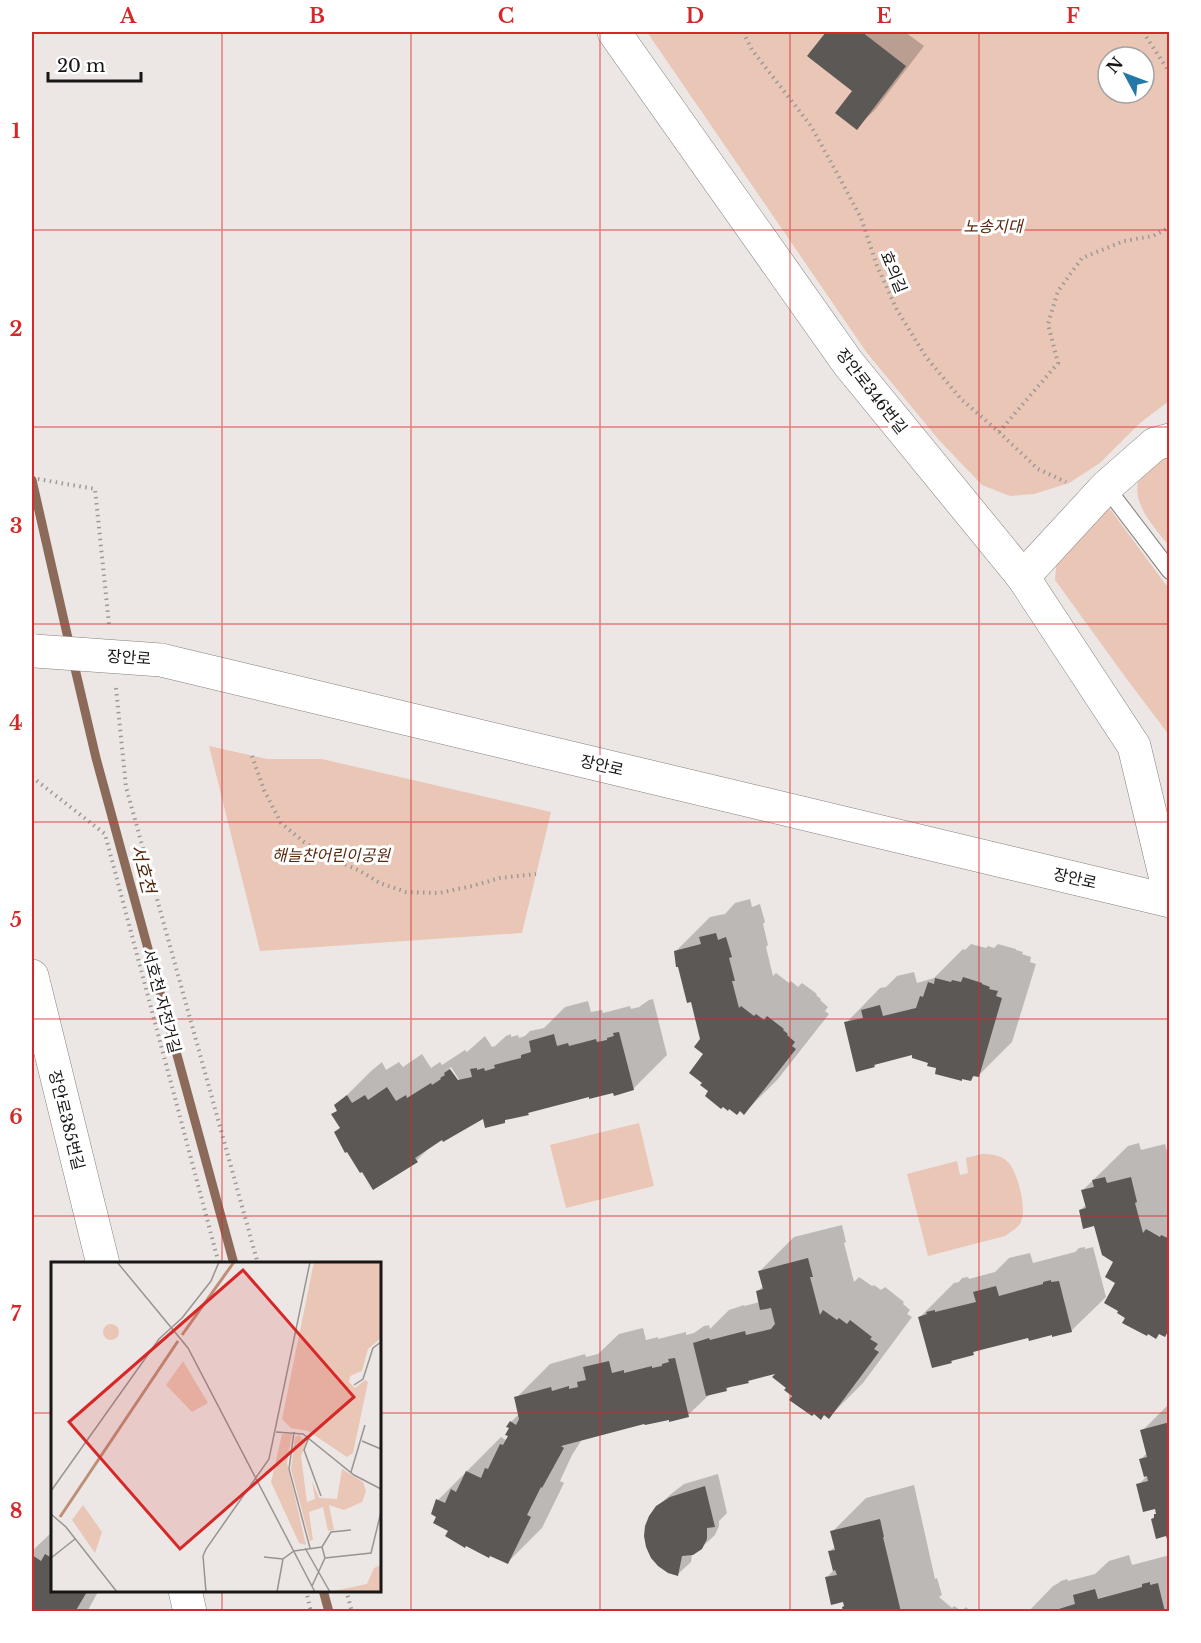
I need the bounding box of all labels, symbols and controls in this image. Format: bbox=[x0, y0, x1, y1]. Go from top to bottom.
text: A bbox=[119, 4, 137, 28]
text: B bbox=[309, 4, 325, 28]
text: C bbox=[498, 4, 514, 28]
text: D bbox=[686, 4, 704, 28]
text: E bbox=[876, 4, 892, 28]
text: F bbox=[1066, 4, 1080, 28]
scale bar bbox=[48, 45, 141, 83]
north arrow bbox=[1096, 45, 1156, 105]
text: N bbox=[1102, 53, 1127, 77]
text: 20 m bbox=[57, 55, 105, 77]
text: 1 bbox=[12, 119, 21, 143]
park label: 노송지대 bbox=[964, 216, 1025, 236]
street label: 효의길 bbox=[876, 248, 912, 296]
text: 2 bbox=[9, 317, 23, 341]
street label: 장안로346번길 bbox=[832, 344, 912, 438]
text: 3 bbox=[10, 514, 22, 538]
street label: 장안로 bbox=[106, 645, 152, 669]
text: 4 bbox=[9, 711, 23, 735]
street label: 장안로 bbox=[578, 750, 626, 780]
water label: 서호천 bbox=[126, 842, 161, 898]
park label: 해늘찬어린이공원 bbox=[272, 845, 391, 865]
street label: 장안로 bbox=[1051, 863, 1099, 893]
text: 5 bbox=[10, 908, 22, 932]
street label: 서호천 자전거길 bbox=[138, 946, 186, 1056]
street label: 장안로385번길 bbox=[45, 1068, 89, 1172]
text: 6 bbox=[9, 1105, 23, 1129]
inset map bbox=[51, 1262, 381, 1592]
text: 7 bbox=[11, 1302, 22, 1326]
text: 8 bbox=[10, 1499, 22, 1523]

